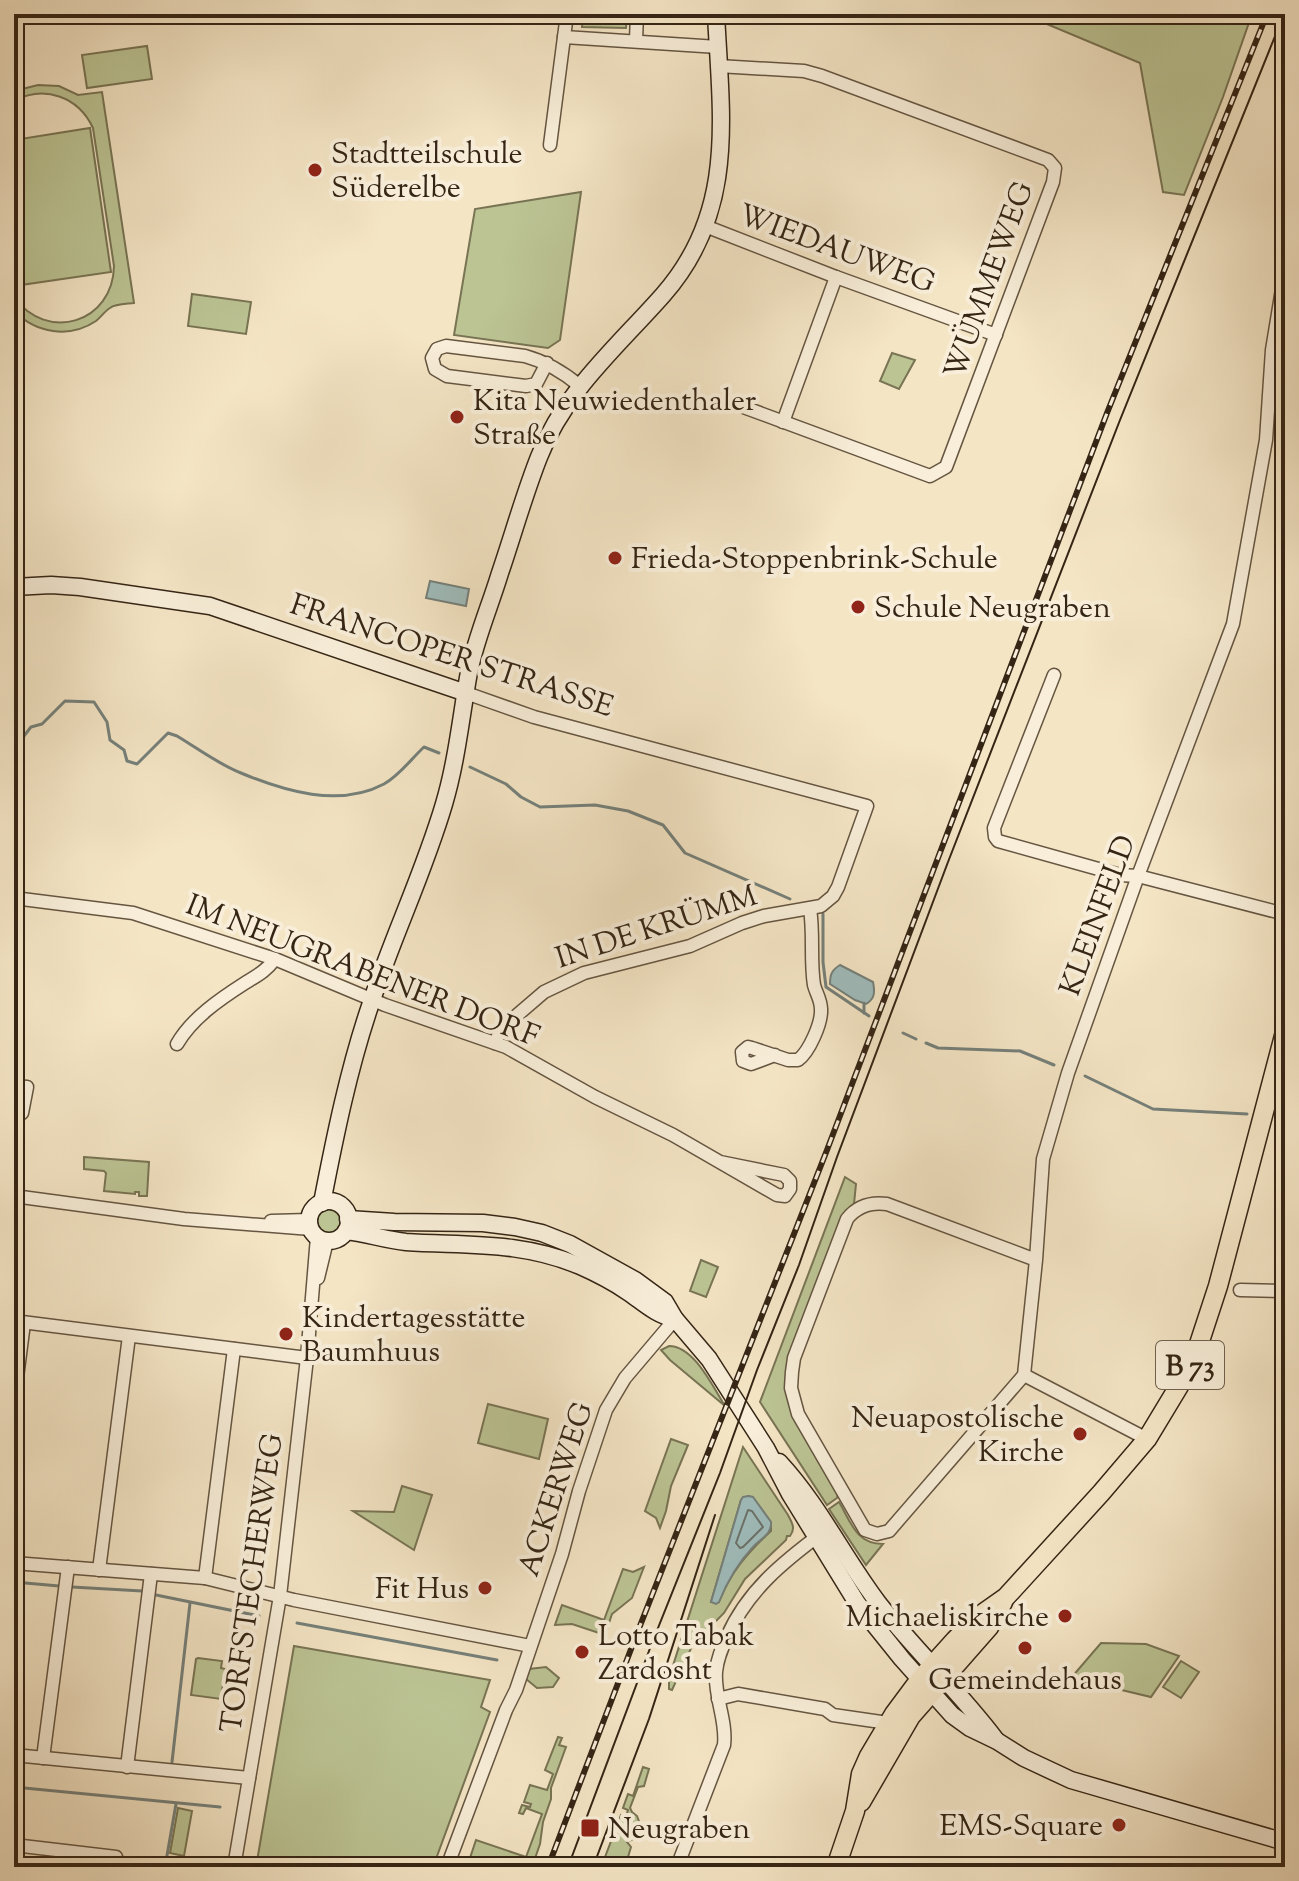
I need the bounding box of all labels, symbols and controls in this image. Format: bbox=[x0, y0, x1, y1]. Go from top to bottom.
place label: Stadtteilschule Süderelbe bbox=[331, 134, 522, 211]
marker: Stadtteilschule Süderelbe bbox=[306, 161, 324, 179]
street label: WÜMMEWEG bbox=[935, 176, 1046, 385]
street label: WIEDAUWEG bbox=[732, 195, 941, 306]
place label: Kita Neuwiedenthaler Straße bbox=[473, 381, 756, 458]
marker: Kita Neuwiedenthaler Straße bbox=[448, 408, 466, 426]
place label: Frieda-Stoppenbrink-Schule bbox=[631, 539, 998, 582]
marker: Frieda-Stoppenbrink-Schule bbox=[606, 549, 624, 567]
street label: FRANCOPER STRASSE bbox=[284, 585, 618, 730]
place label: Schule Neugraben bbox=[874, 588, 1111, 631]
marker: Schule Neugraben bbox=[849, 598, 867, 616]
street label: KLEINFELD bbox=[1050, 829, 1148, 1002]
street label: IN DE KRÜMM bbox=[550, 876, 763, 981]
street label: IM NEUGRABENER DORF bbox=[179, 885, 545, 1060]
place label: Kindertagesstätte Baumhuus bbox=[302, 1298, 526, 1375]
marker: Kindertagesstätte Baumhuus bbox=[277, 1325, 295, 1343]
road number: B 73 bbox=[1156, 1341, 1224, 1389]
street label: ACKERWEG bbox=[509, 1397, 606, 1582]
place label: Neuapostolische Kirche bbox=[851, 1398, 1064, 1475]
marker: Neuapostolische Kirche bbox=[1071, 1425, 1089, 1443]
street label: TORFSTECHERWEG bbox=[211, 1431, 296, 1736]
place label: Fit Hus bbox=[375, 1569, 469, 1612]
marker: Fit Hus bbox=[476, 1579, 494, 1597]
place label: Michaeliskirche bbox=[845, 1597, 1049, 1640]
marker: Michaeliskirche bbox=[1056, 1607, 1074, 1625]
place label: Lotto Tabak Zardosht bbox=[598, 1616, 754, 1693]
marker: Gemeindehaus bbox=[1016, 1639, 1034, 1657]
marker: Lotto Tabak Zardosht bbox=[573, 1643, 591, 1661]
place label: Gemeindehaus bbox=[928, 1660, 1122, 1703]
place label: EMS-Square bbox=[939, 1806, 1103, 1849]
place label: Neugraben bbox=[608, 1809, 751, 1852]
marker: EMS-Square bbox=[1110, 1816, 1128, 1834]
marker: Neugraben bbox=[579, 1817, 601, 1839]

